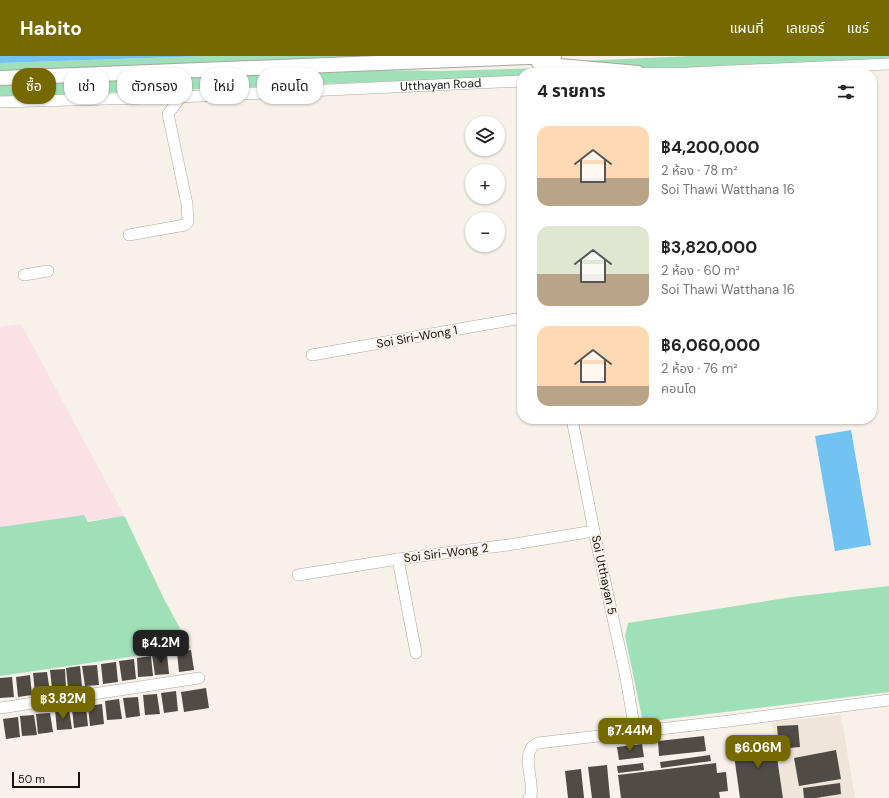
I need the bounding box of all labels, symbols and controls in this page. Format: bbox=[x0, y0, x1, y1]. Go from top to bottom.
text: Habito bbox=[20, 16, 82, 41]
text: แผนที่ bbox=[730, 19, 764, 37]
text: เลเยอร์ bbox=[786, 19, 825, 37]
text: แชร์ bbox=[847, 19, 869, 37]
chip: ซื้อ bbox=[12, 68, 56, 104]
chip: เช่า bbox=[64, 68, 109, 104]
chip: ตัวกรอง bbox=[117, 68, 192, 104]
chip: ใหม่ bbox=[200, 68, 249, 104]
chip: คอนโด bbox=[257, 68, 323, 104]
street label: Utthayan Road bbox=[400, 75, 482, 95]
text: 4 รายการ bbox=[537, 80, 606, 102]
icon: filters bbox=[835, 81, 857, 103]
map controls bbox=[465, 116, 505, 252]
button: layers bbox=[465, 116, 505, 156]
text: ฿4,200,000 bbox=[661, 136, 759, 158]
icon: home bbox=[569, 142, 617, 190]
text: 2 ห้อง · 78 m² bbox=[661, 162, 737, 179]
button: + bbox=[465, 164, 505, 204]
text: Soi Thawi Watthana 16 bbox=[661, 181, 795, 198]
button: − bbox=[465, 212, 505, 252]
text: ฿3,820,000 bbox=[661, 236, 757, 258]
icon: home bbox=[569, 242, 617, 290]
text: 2 ห้อง · 60 m² bbox=[661, 262, 740, 279]
text: Soi Thawi Watthana 16 bbox=[661, 281, 795, 298]
street label: Soi Siri-Wong 1 bbox=[375, 322, 459, 352]
text: ฿6,060,000 bbox=[661, 334, 760, 356]
icon: home bbox=[569, 342, 617, 390]
text: 2 ห้อง · 76 m² bbox=[661, 360, 738, 377]
text: คอนโด bbox=[661, 380, 696, 397]
street label: Soi Utthayan 5 bbox=[588, 534, 620, 616]
street label: Soi Siri-Wong 2 bbox=[403, 540, 489, 566]
pin: ฿4.2M bbox=[133, 630, 189, 664]
text: ฿4.2M bbox=[142, 634, 180, 651]
pin: ฿3.82M bbox=[30, 686, 96, 720]
text: ฿3.82M bbox=[40, 690, 86, 707]
pin: ฿7.44M bbox=[597, 718, 663, 752]
text: ฿7.44M bbox=[607, 722, 653, 739]
pin: ฿6.06M bbox=[725, 735, 791, 769]
text: ฿6.06M bbox=[734, 739, 782, 756]
scale bar bbox=[12, 770, 80, 789]
text: 50 m bbox=[18, 772, 45, 786]

